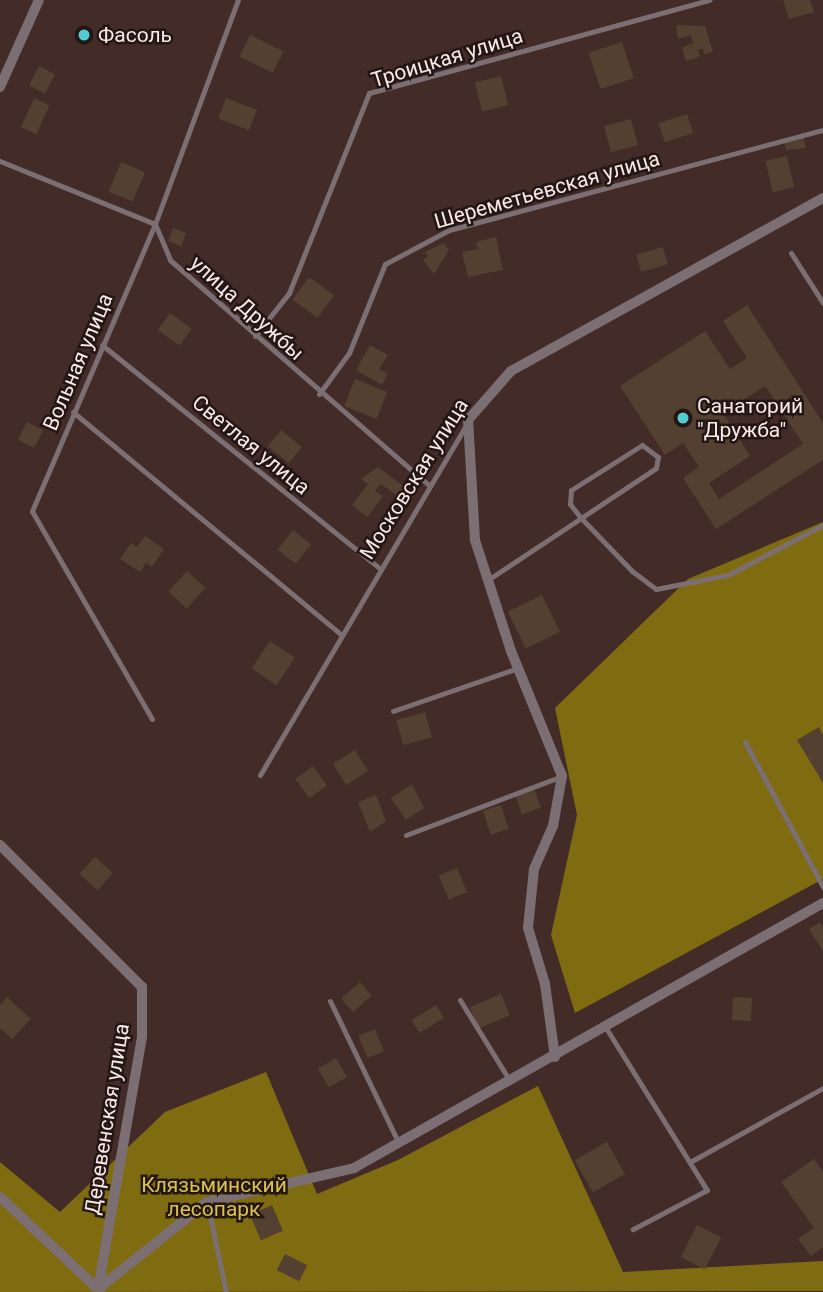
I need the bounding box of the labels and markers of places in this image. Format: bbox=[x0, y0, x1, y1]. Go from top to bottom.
place label: Фасоль bbox=[98, 22, 172, 48]
marker: Фасоль bbox=[76, 27, 92, 43]
place label: Санаторий "Дружба" bbox=[697, 393, 803, 443]
marker: Санаторий "Дружба" bbox=[675, 410, 691, 426]

